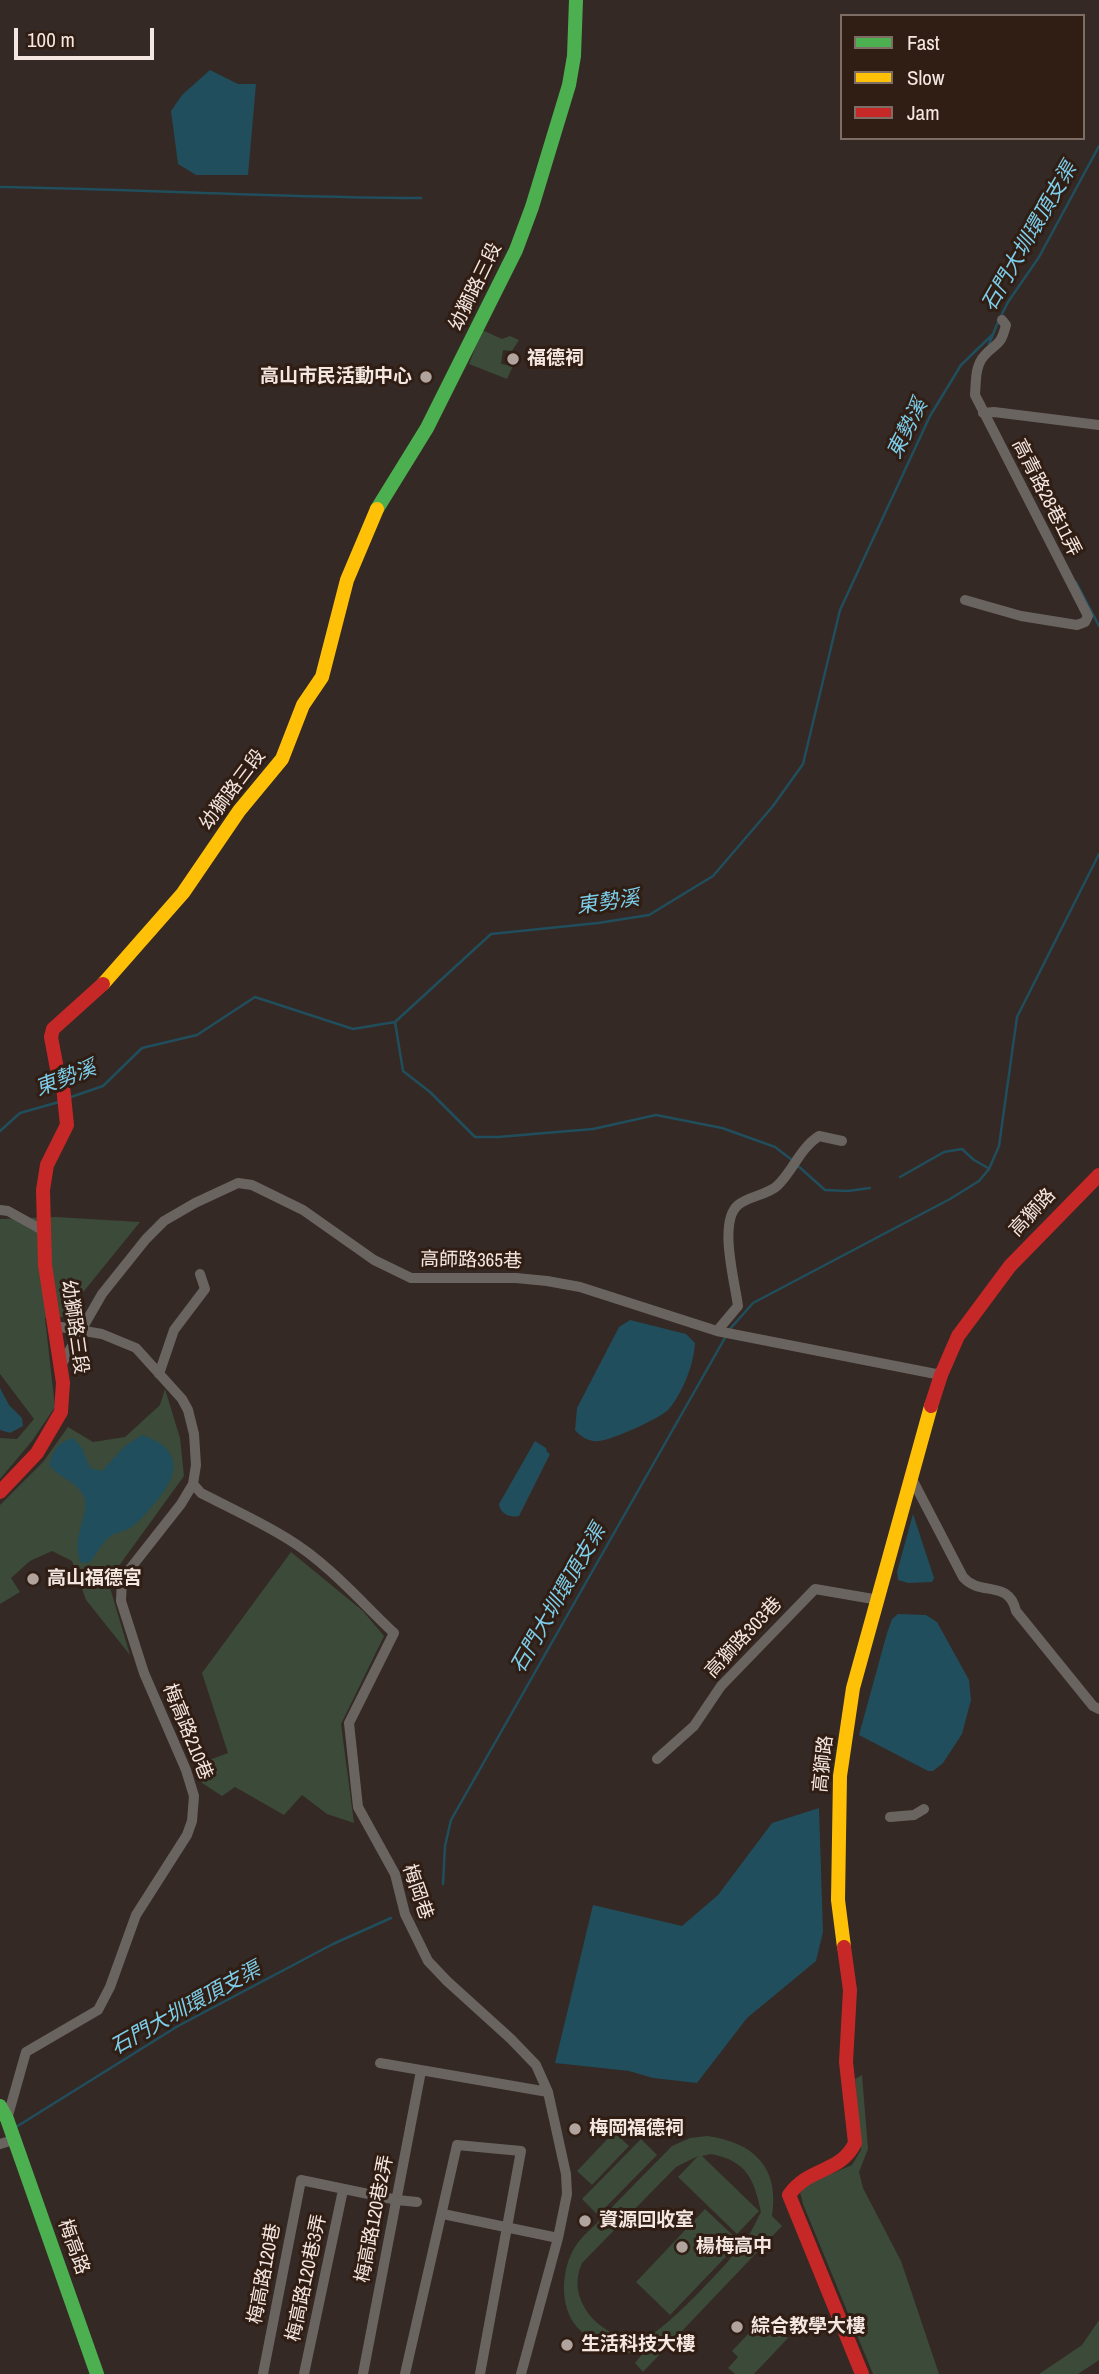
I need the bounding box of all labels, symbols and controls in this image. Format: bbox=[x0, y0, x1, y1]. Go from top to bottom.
scale bar bbox=[18, 14, 158, 58]
legend bbox=[840, 14, 1085, 140]
text: 100 m bbox=[27, 25, 75, 54]
text: Fast bbox=[907, 28, 940, 57]
text: Slow bbox=[907, 63, 944, 92]
text: Jam bbox=[907, 98, 940, 127]
water label: 石門大圳環頂支渠 bbox=[977, 158, 1083, 316]
street label: 幼獅路三段 bbox=[445, 239, 507, 335]
place label: 福德祠 bbox=[527, 348, 584, 370]
marker: 福德祠 bbox=[505, 351, 521, 367]
place label: 高山市民活動中心 bbox=[260, 366, 412, 388]
marker: 高山市民活動中心 bbox=[418, 369, 434, 385]
water label: 東勢溪 bbox=[882, 395, 934, 463]
street label: 高青路28巷11弄 bbox=[1007, 436, 1085, 560]
street label: 幼獅路三段 bbox=[195, 745, 271, 835]
water label: 東勢溪 bbox=[575, 886, 641, 920]
water label: 東勢溪 bbox=[32, 1056, 100, 1102]
street label: 高獅路 bbox=[1005, 1184, 1061, 1242]
street label: 高師路365巷 bbox=[420, 1249, 522, 1273]
street label: 幼獅路三段 bbox=[56, 1278, 92, 1376]
water label: 石門大圳環頂支渠 bbox=[506, 1520, 612, 1678]
place label: 高山福德宮 bbox=[47, 1568, 142, 1590]
marker: 高山福德宮 bbox=[25, 1571, 41, 1587]
street label: 高獅路303巷 bbox=[701, 1593, 787, 1683]
street label: 梅高路210巷 bbox=[157, 1680, 217, 1784]
street label: 高獅路 bbox=[810, 1734, 838, 1794]
street label: 梅岡巷 bbox=[397, 1861, 437, 1923]
water label: 石門大圳環頂支渠 bbox=[106, 1957, 266, 2061]
place label: 梅岡福德祠 bbox=[589, 2118, 684, 2140]
marker: 梅岡福德祠 bbox=[567, 2121, 583, 2137]
street label: 梅高路120巷2弄 bbox=[351, 2153, 399, 2285]
place label: 資源回收室 bbox=[599, 2210, 694, 2232]
street label: 梅高路120巷3弄 bbox=[282, 2212, 332, 2344]
marker: 資源回收室 bbox=[577, 2213, 593, 2229]
street label: 梅高路 bbox=[53, 2216, 93, 2278]
street label: 梅高路120巷 bbox=[244, 2222, 286, 2326]
place label: 楊梅高中 bbox=[696, 2236, 772, 2258]
marker: 楊梅高中 bbox=[674, 2239, 690, 2255]
place label: 綜合教學大樓 bbox=[751, 2316, 865, 2338]
marker: 綜合教學大樓 bbox=[729, 2319, 745, 2335]
place label: 生活科技大樓 bbox=[581, 2334, 695, 2356]
marker: 生活科技大樓 bbox=[559, 2337, 575, 2353]

